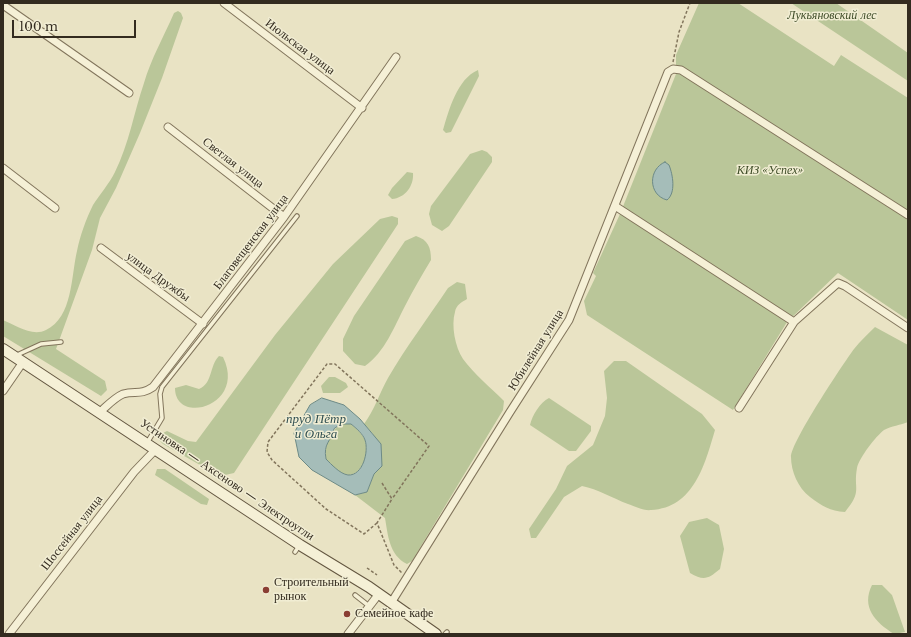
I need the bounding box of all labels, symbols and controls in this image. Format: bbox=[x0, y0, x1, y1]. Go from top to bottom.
park label: Лукьяновский лес bbox=[787, 9, 877, 23]
scale bar bbox=[14, 12, 138, 38]
street label: Июльская улица bbox=[262, 16, 338, 78]
text: 100 m bbox=[19, 19, 58, 34]
street label: Светлая улица bbox=[199, 135, 267, 191]
park label: КИЗ «Успех» bbox=[737, 164, 803, 178]
street label: Благовещенская улица bbox=[211, 192, 291, 292]
street label: улица Дружбы bbox=[123, 249, 193, 305]
street label: Юбилейная улица bbox=[505, 307, 567, 393]
water label: пруд Пётр и Ольга bbox=[286, 411, 346, 442]
street label: Устиновка — Аксеново — Электроугли bbox=[137, 416, 317, 544]
street label: Шоссейная улица bbox=[38, 493, 106, 573]
place label: Строительный рынок bbox=[274, 576, 349, 604]
marker: Строительный рынок bbox=[261, 585, 271, 595]
place label: Семейное кафе bbox=[355, 607, 433, 621]
marker: Семейное кафе bbox=[342, 609, 352, 619]

